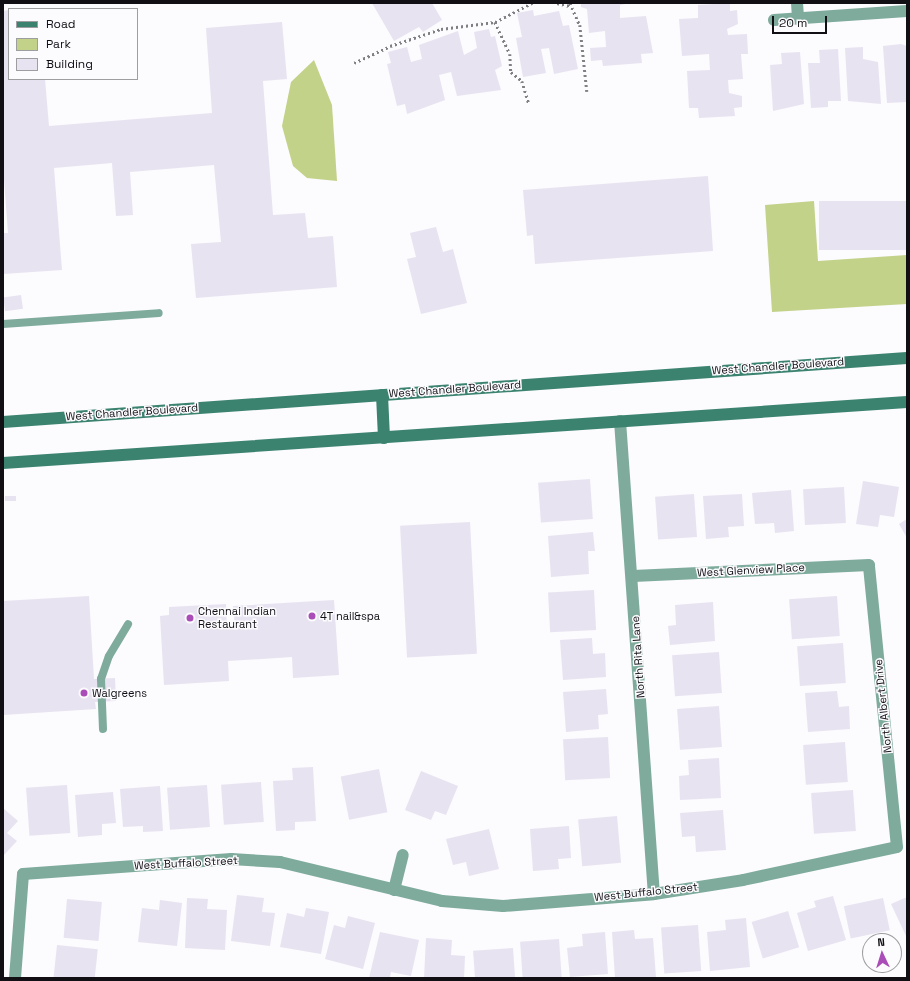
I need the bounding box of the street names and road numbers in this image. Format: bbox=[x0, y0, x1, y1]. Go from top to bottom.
street label: West Chandler Boulevard bbox=[711, 355, 845, 377]
street label: West Chandler Boulevard bbox=[388, 378, 522, 400]
street label: West Chandler Boulevard bbox=[65, 401, 199, 423]
street label: West Glenview Place bbox=[697, 561, 805, 579]
street label: North Rita Lane bbox=[629, 615, 647, 699]
street label: North Albert Drive bbox=[871, 658, 895, 754]
street label: West Buffalo Street bbox=[134, 854, 238, 872]
street label: West Buffalo Street bbox=[594, 880, 698, 904]

